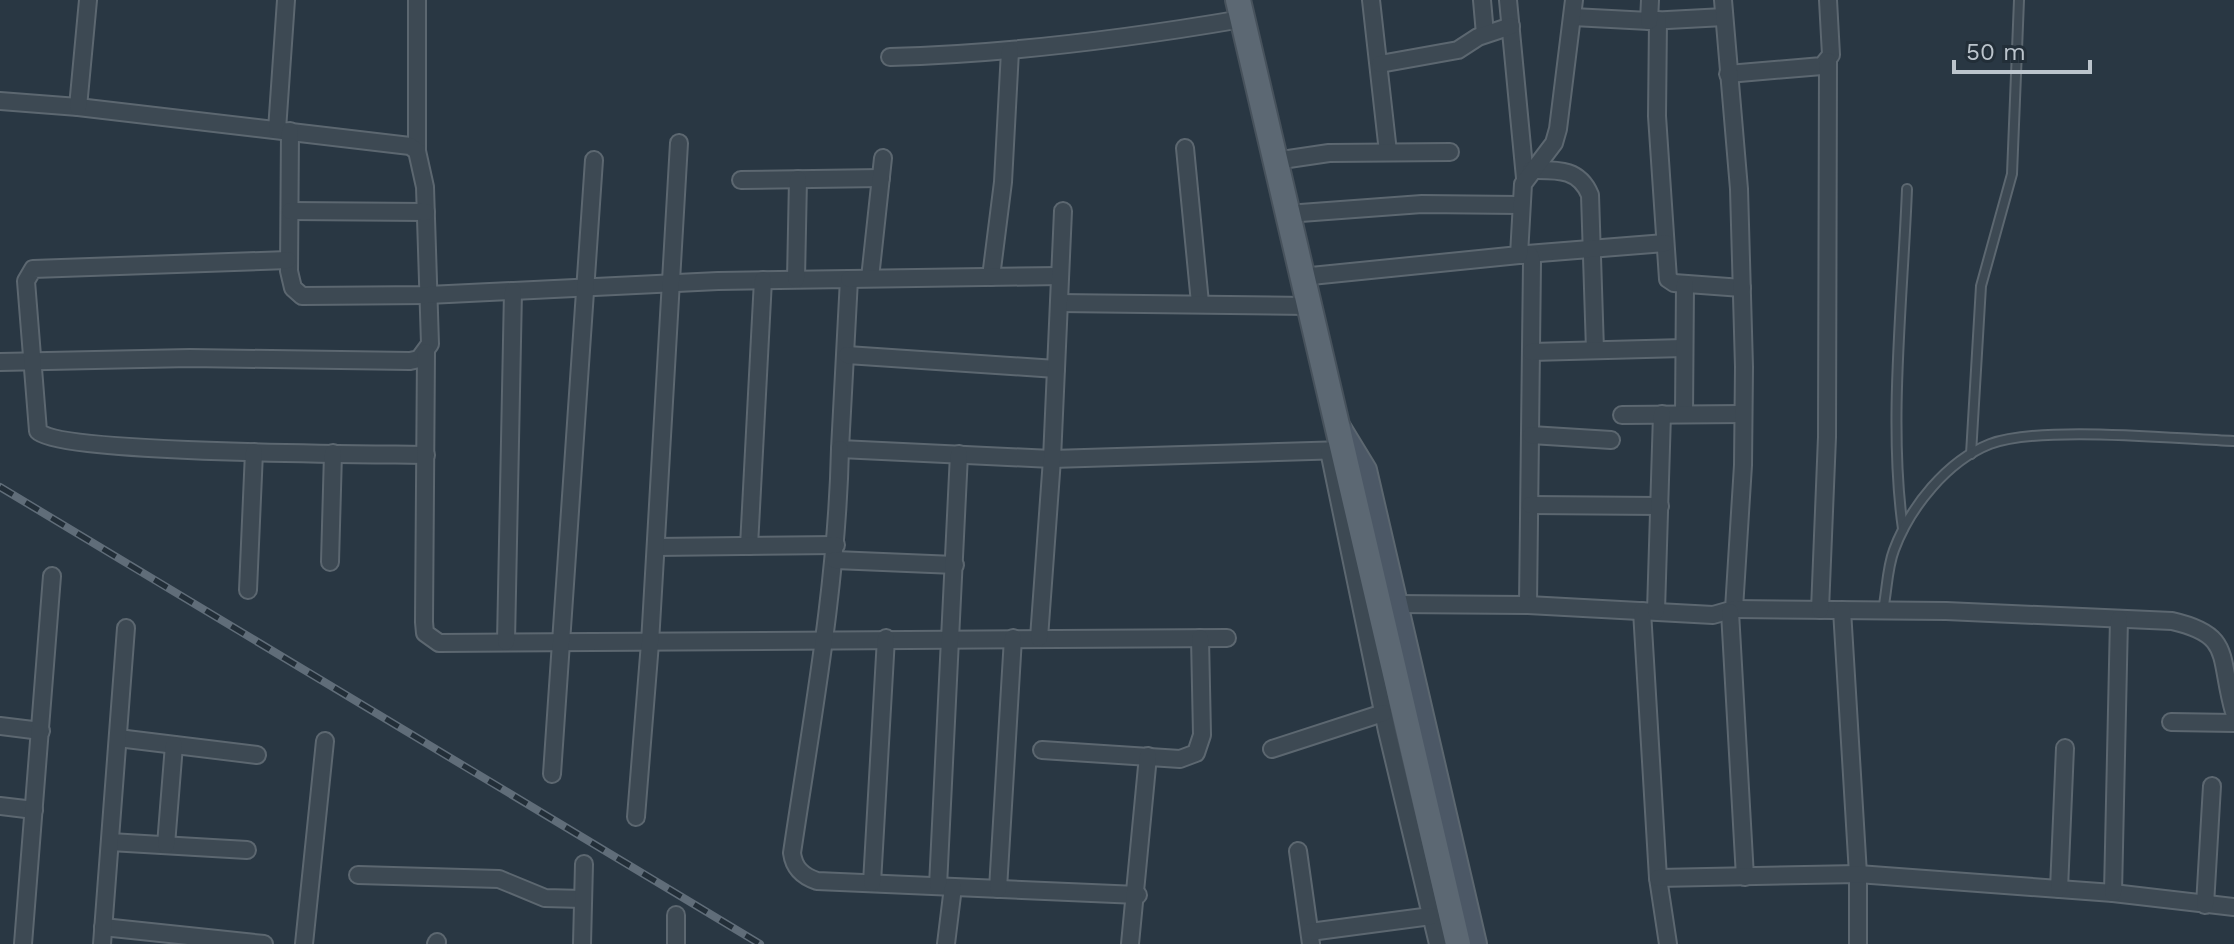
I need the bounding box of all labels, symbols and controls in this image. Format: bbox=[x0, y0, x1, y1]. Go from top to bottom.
scale bar bbox=[1954, 24, 2090, 74]
text: 50 m bbox=[1966, 38, 2026, 66]

